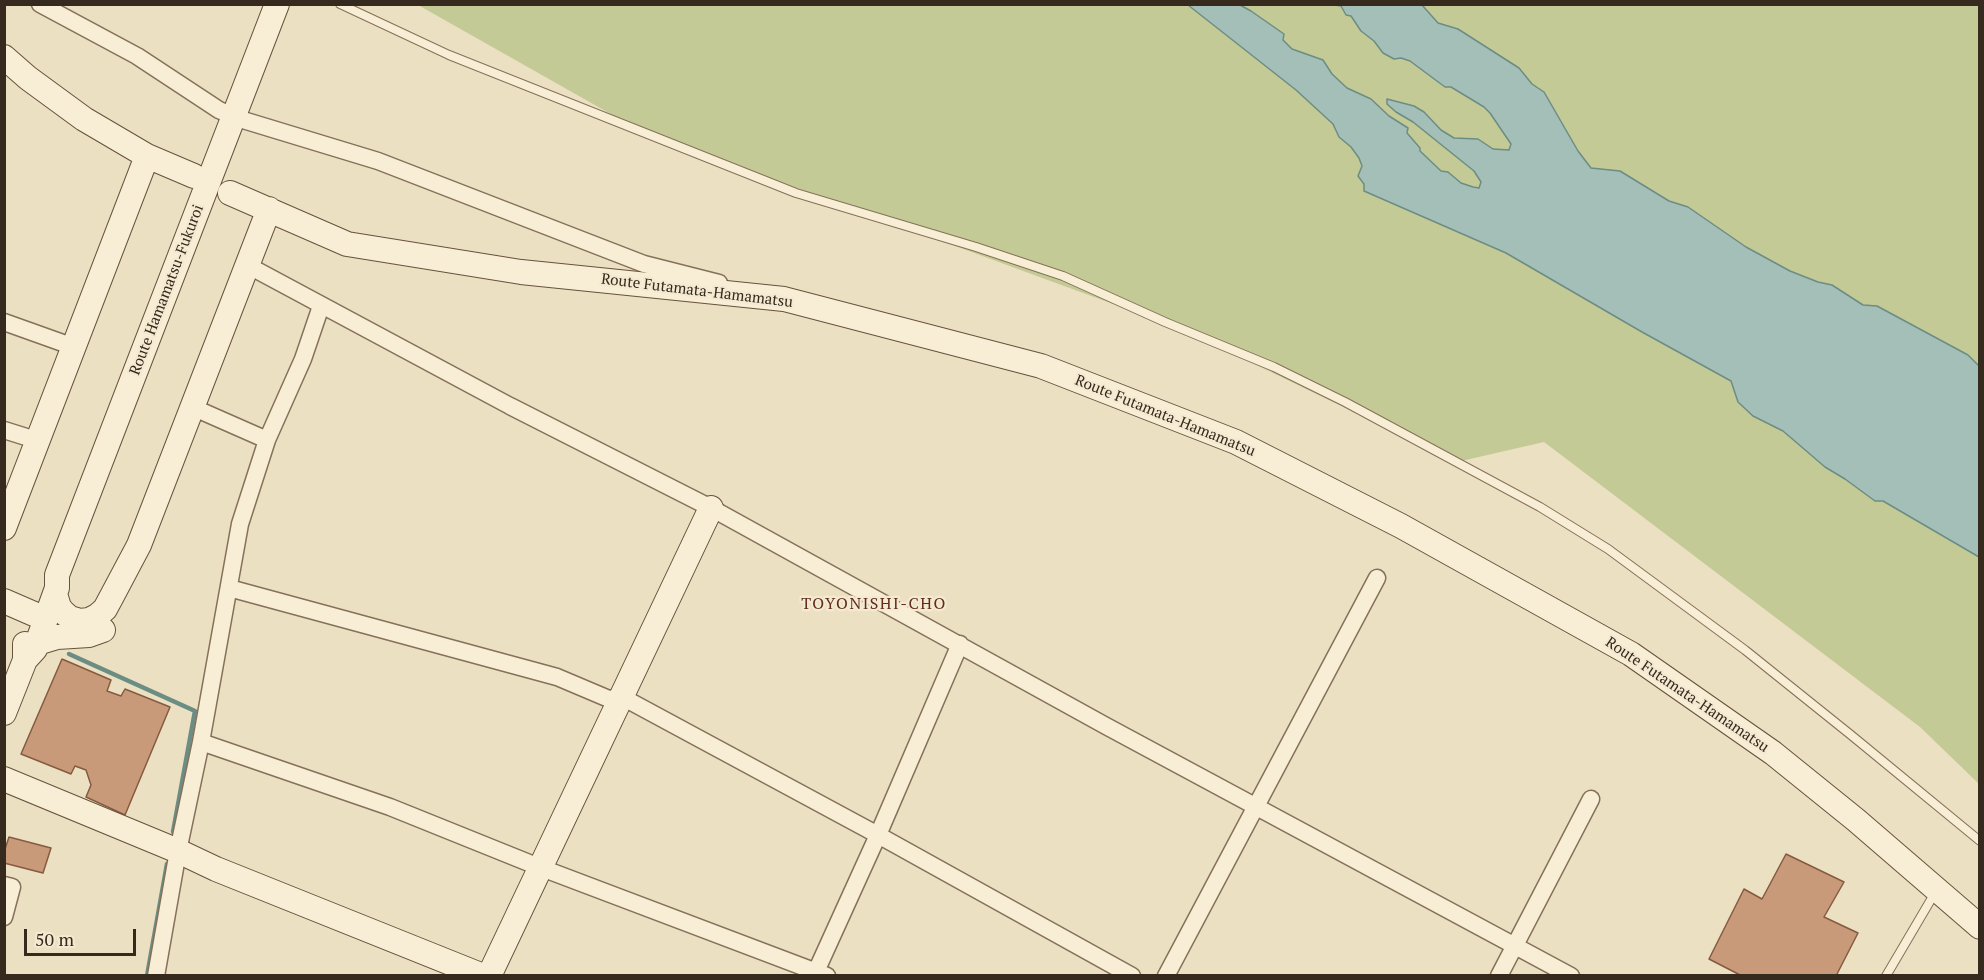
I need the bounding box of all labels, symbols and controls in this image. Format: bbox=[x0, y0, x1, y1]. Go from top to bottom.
street label: Route Hamamatsu-Fukuroi bbox=[126, 202, 208, 378]
street label: Route Futamata-Hamamatsu bbox=[600, 270, 794, 312]
street label: Route Futamata-Hamamatsu bbox=[1072, 371, 1258, 461]
district label: TOYONISHI-CHO bbox=[801, 594, 947, 614]
street label: Route Futamata-Hamamatsu bbox=[1602, 634, 1772, 756]
scale bar bbox=[27, 917, 140, 955]
text: 50 m bbox=[35, 927, 74, 951]

